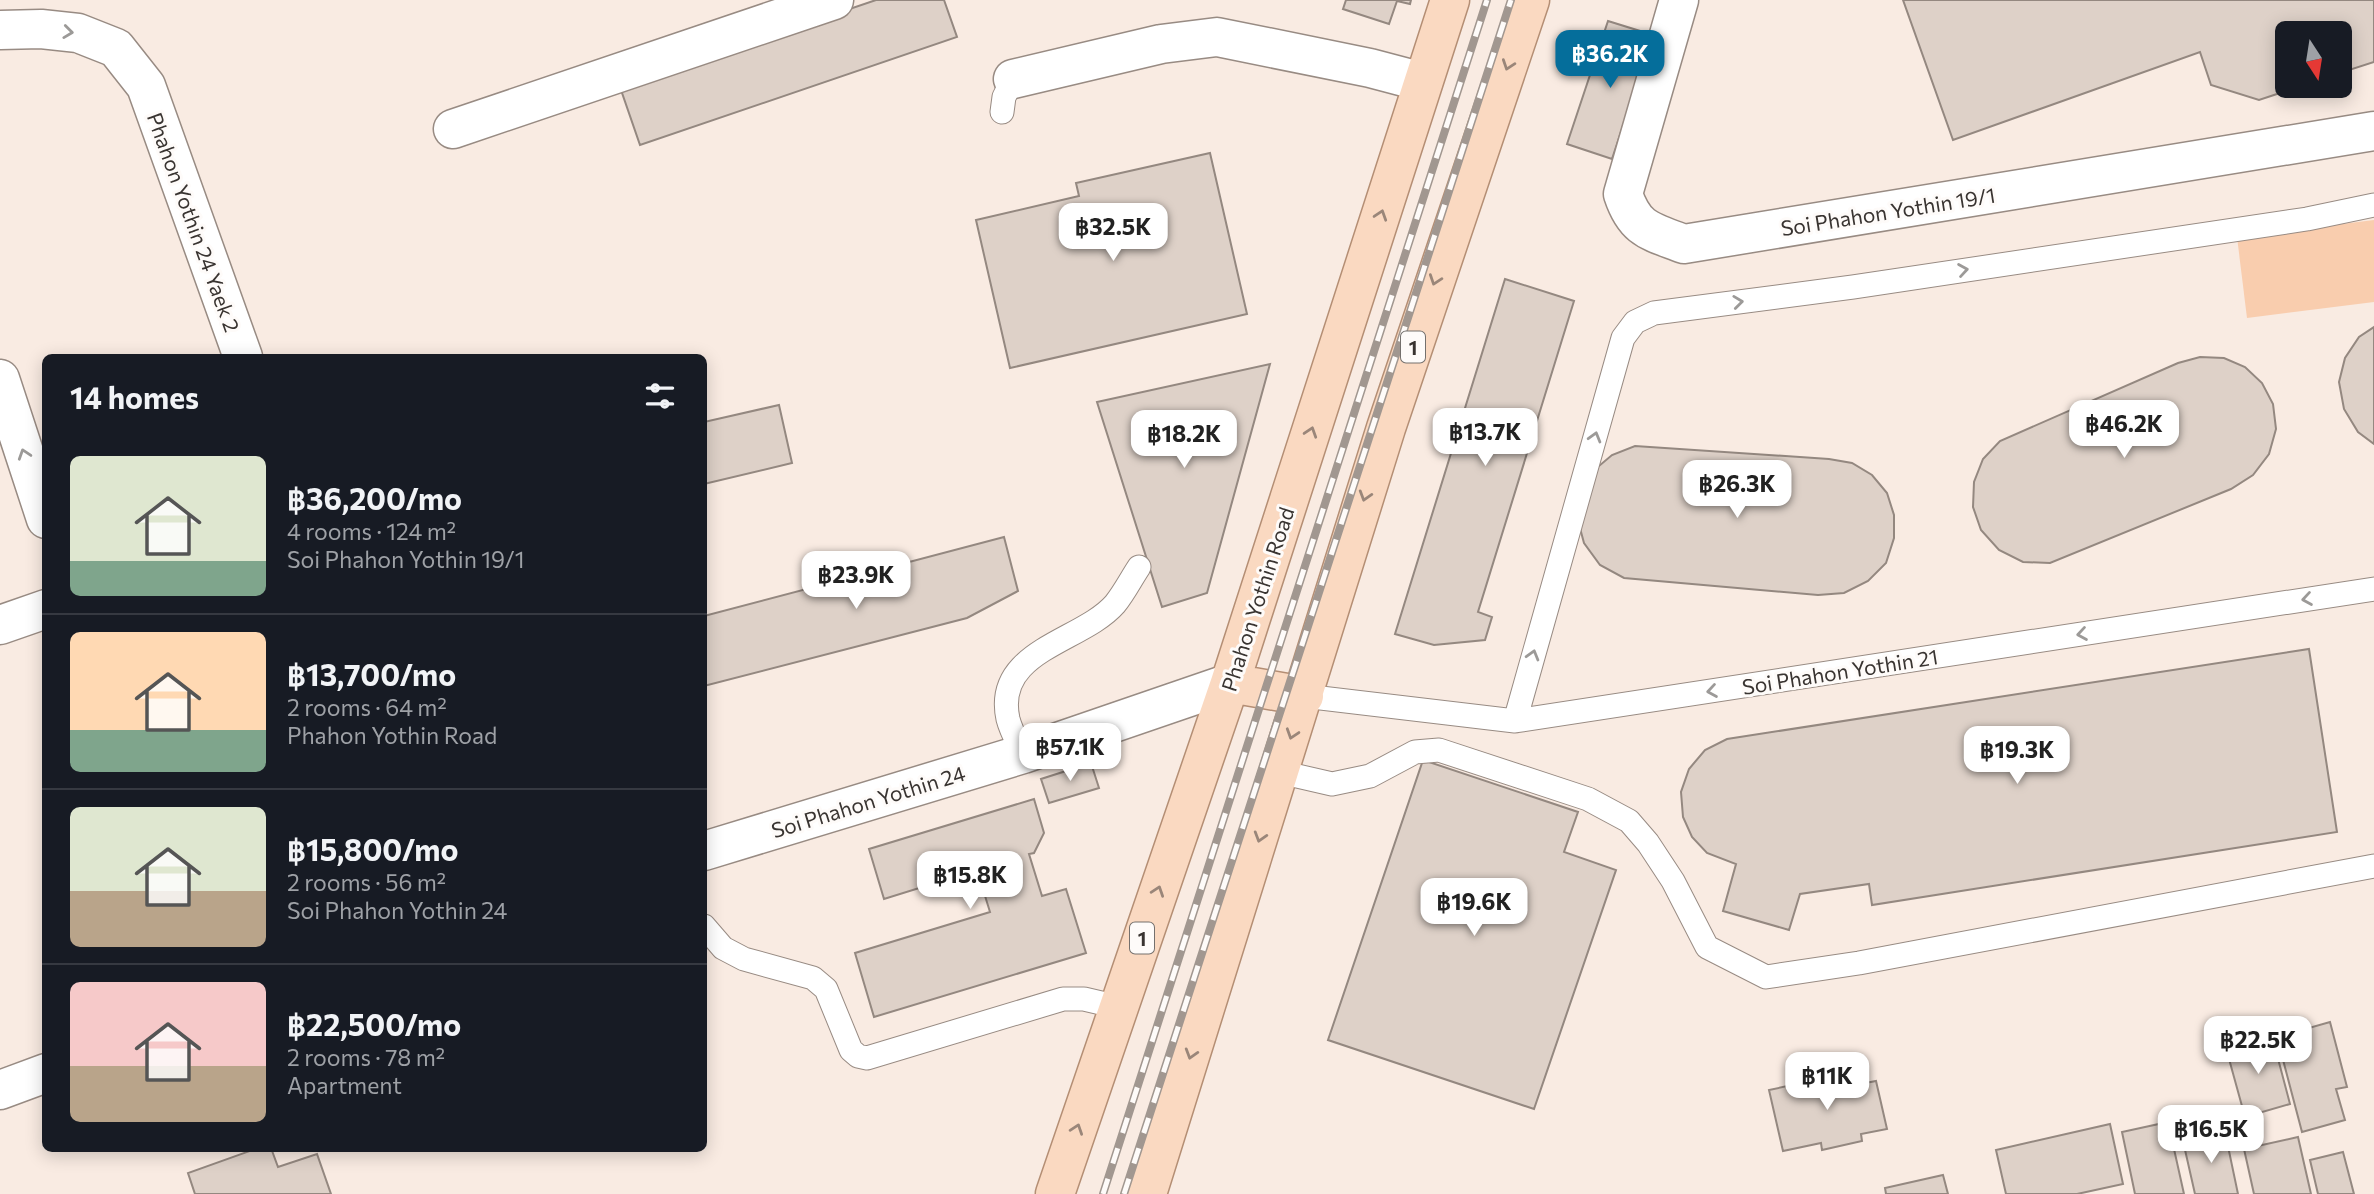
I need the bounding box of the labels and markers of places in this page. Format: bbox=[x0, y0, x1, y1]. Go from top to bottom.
pin: ฿36.2K bbox=[1553, 31, 1667, 90]
pin: ฿32.5K bbox=[1056, 204, 1170, 263]
pin: ฿46.2K bbox=[2067, 400, 2181, 460]
pin: ฿13.7K bbox=[1428, 408, 1542, 468]
pin: ฿18.2K bbox=[1127, 410, 1241, 470]
pin: ฿26.3K bbox=[1680, 461, 1794, 520]
pin: ฿23.9K bbox=[799, 552, 913, 611]
pin: ฿57.1K bbox=[1013, 724, 1127, 783]
pin: ฿19.3K bbox=[1960, 726, 2074, 786]
pin: ฿15.8K bbox=[913, 852, 1027, 911]
pin: ฿19.6K bbox=[1417, 878, 1531, 938]
pin: ฿22.5K bbox=[2201, 1016, 2315, 1076]
pin: ฿11K bbox=[1786, 1052, 1868, 1112]
pin: ฿16.5K bbox=[2154, 1106, 2268, 1165]

